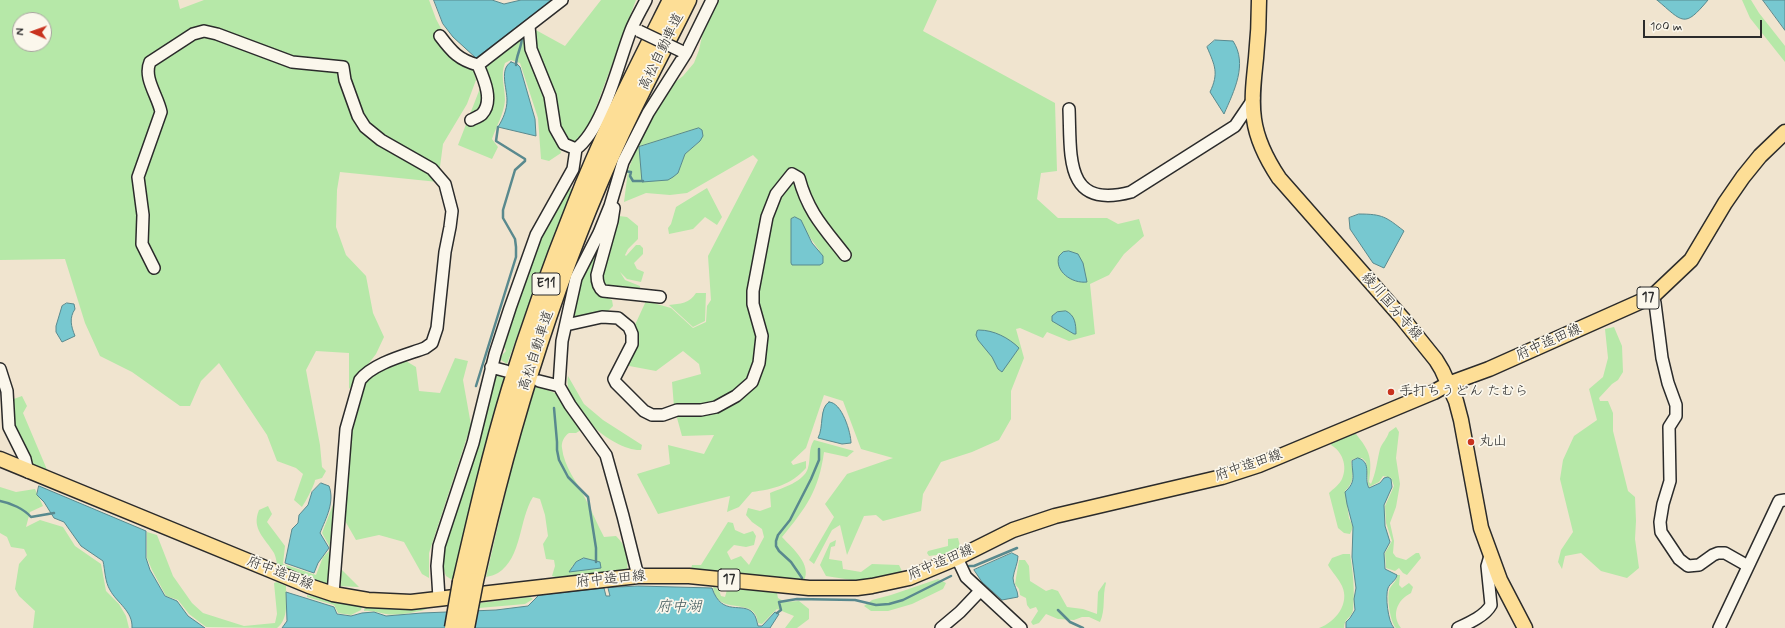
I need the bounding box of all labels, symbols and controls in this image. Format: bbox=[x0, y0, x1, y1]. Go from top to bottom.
street label: 高松自動車道 bbox=[636, 11, 688, 93]
north arrow bbox=[12, 12, 52, 52]
scale bar bbox=[1645, 12, 1764, 38]
text: 100 m bbox=[1650, 19, 1682, 35]
text: N bbox=[14, 28, 28, 36]
street label: 綾川国分寺線 bbox=[1357, 270, 1425, 344]
road number: E11 bbox=[532, 273, 560, 295]
road number: 17 bbox=[1637, 287, 1659, 309]
street label: 高松自動車道 bbox=[516, 308, 558, 394]
street label: 府中造田線 bbox=[1514, 321, 1584, 365]
place label: 手打ちうどん たむら bbox=[1399, 384, 1529, 400]
marker: 手打ちうどん たむら bbox=[1386, 387, 1396, 397]
place label: 丸山 bbox=[1479, 434, 1507, 450]
marker: 丸山 bbox=[1466, 437, 1476, 447]
street label: 府中造田線 bbox=[1213, 447, 1285, 485]
street label: 府中造田線 bbox=[906, 542, 976, 584]
street label: 府中造田線 bbox=[244, 554, 316, 594]
street label: 府中造田線 bbox=[575, 568, 647, 592]
road number: 17 bbox=[718, 569, 740, 591]
water label: 府中湖 bbox=[657, 599, 701, 617]

